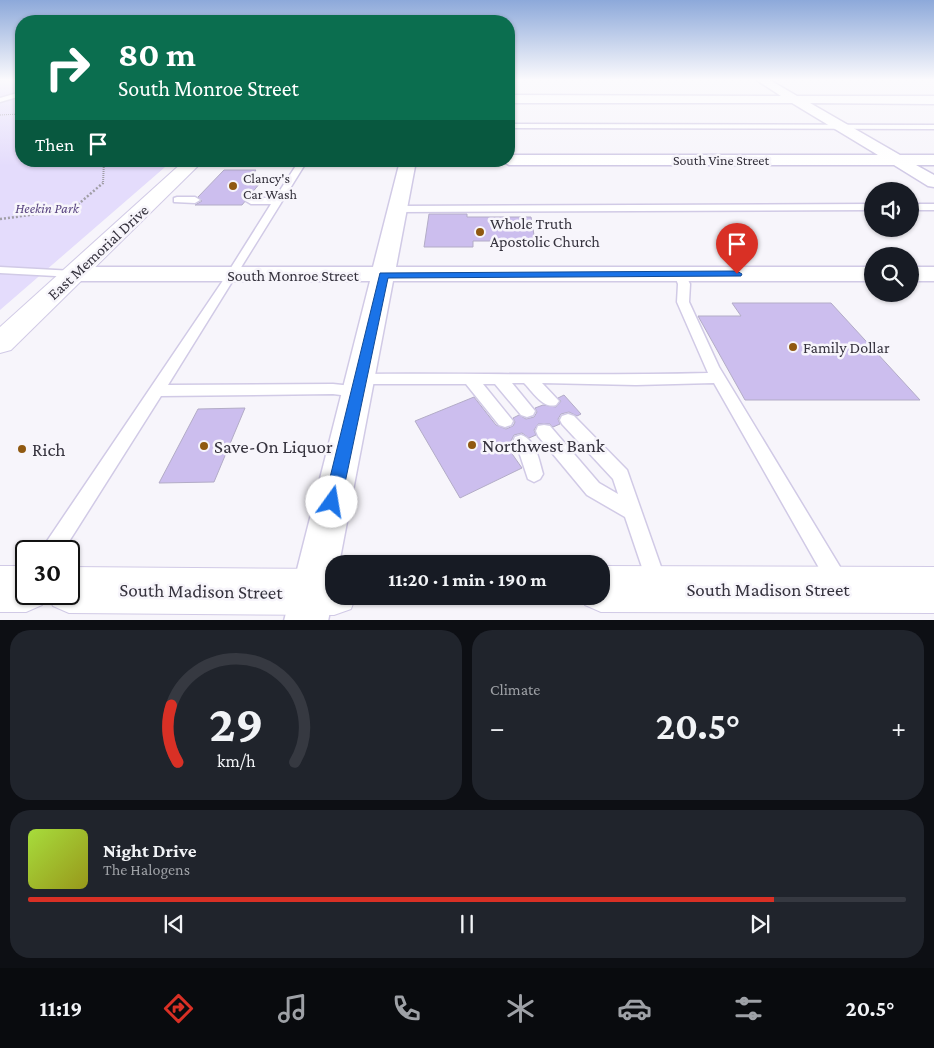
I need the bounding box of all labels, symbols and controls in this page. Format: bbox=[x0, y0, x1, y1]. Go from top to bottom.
icon: right bbox=[35, 35, 100, 100]
text: 80 m bbox=[118, 35, 196, 74]
text: South Monroe Street bbox=[118, 76, 299, 101]
icon: arrive bbox=[84, 130, 112, 158]
text: Then bbox=[35, 134, 74, 155]
street label: South Vine Street bbox=[673, 152, 769, 168]
place label: Clancy's Car Wash bbox=[243, 170, 297, 202]
marker: Clancy's Car Wash bbox=[227, 180, 239, 192]
map controls bbox=[864, 182, 919, 302]
button: sound bbox=[864, 182, 919, 237]
park label: Heekin Park bbox=[15, 200, 80, 216]
street label: East Memorial Drive bbox=[44, 201, 152, 303]
place label: Whole Truth Apostolic Church bbox=[490, 215, 600, 251]
pin bbox=[716, 223, 758, 274]
marker: Whole Truth Apostolic Church bbox=[474, 226, 486, 238]
icon: arrive bbox=[723, 230, 751, 258]
button: search bbox=[864, 247, 919, 302]
street label: South Monroe Street bbox=[227, 267, 359, 284]
place label: Family Dollar bbox=[803, 339, 890, 357]
marker: Family Dollar bbox=[787, 341, 799, 353]
place label: Northwest Bank bbox=[482, 435, 606, 456]
place label: Save-On Liquor bbox=[214, 436, 333, 457]
place label: Rich bbox=[32, 439, 66, 460]
marker: Northwest Bank bbox=[466, 439, 478, 451]
marker: Save-On Liquor bbox=[198, 440, 210, 452]
marker: Rich bbox=[16, 443, 28, 455]
position arrow bbox=[305, 475, 357, 527]
speed limit sign: 30 bbox=[15, 540, 80, 605]
text: 11:20 · 1 min · 190 m bbox=[388, 569, 547, 590]
street label: South Madison Street bbox=[119, 579, 283, 603]
street label: South Madison Street bbox=[686, 579, 850, 600]
text: Climate bbox=[490, 681, 540, 698]
text: 29 bbox=[209, 694, 263, 752]
text: 20.5° bbox=[656, 705, 740, 747]
text: − bbox=[490, 712, 505, 743]
text: + bbox=[891, 712, 906, 743]
text: km/h bbox=[217, 751, 256, 771]
text: Night Drive bbox=[103, 840, 196, 861]
text: The Halogens bbox=[103, 861, 190, 878]
icon: previous bbox=[160, 910, 188, 938]
icon: pause bbox=[453, 910, 481, 938]
icon: next bbox=[746, 910, 774, 938]
icon: directions bbox=[161, 991, 196, 1026]
icon: music bbox=[275, 991, 310, 1026]
icon: phone bbox=[389, 991, 424, 1026]
icon: climate bbox=[503, 991, 538, 1026]
icon: car bbox=[617, 991, 652, 1026]
icon: filters bbox=[731, 991, 766, 1026]
text: 11:19 bbox=[40, 996, 82, 1021]
text: 20.5° bbox=[845, 996, 894, 1021]

